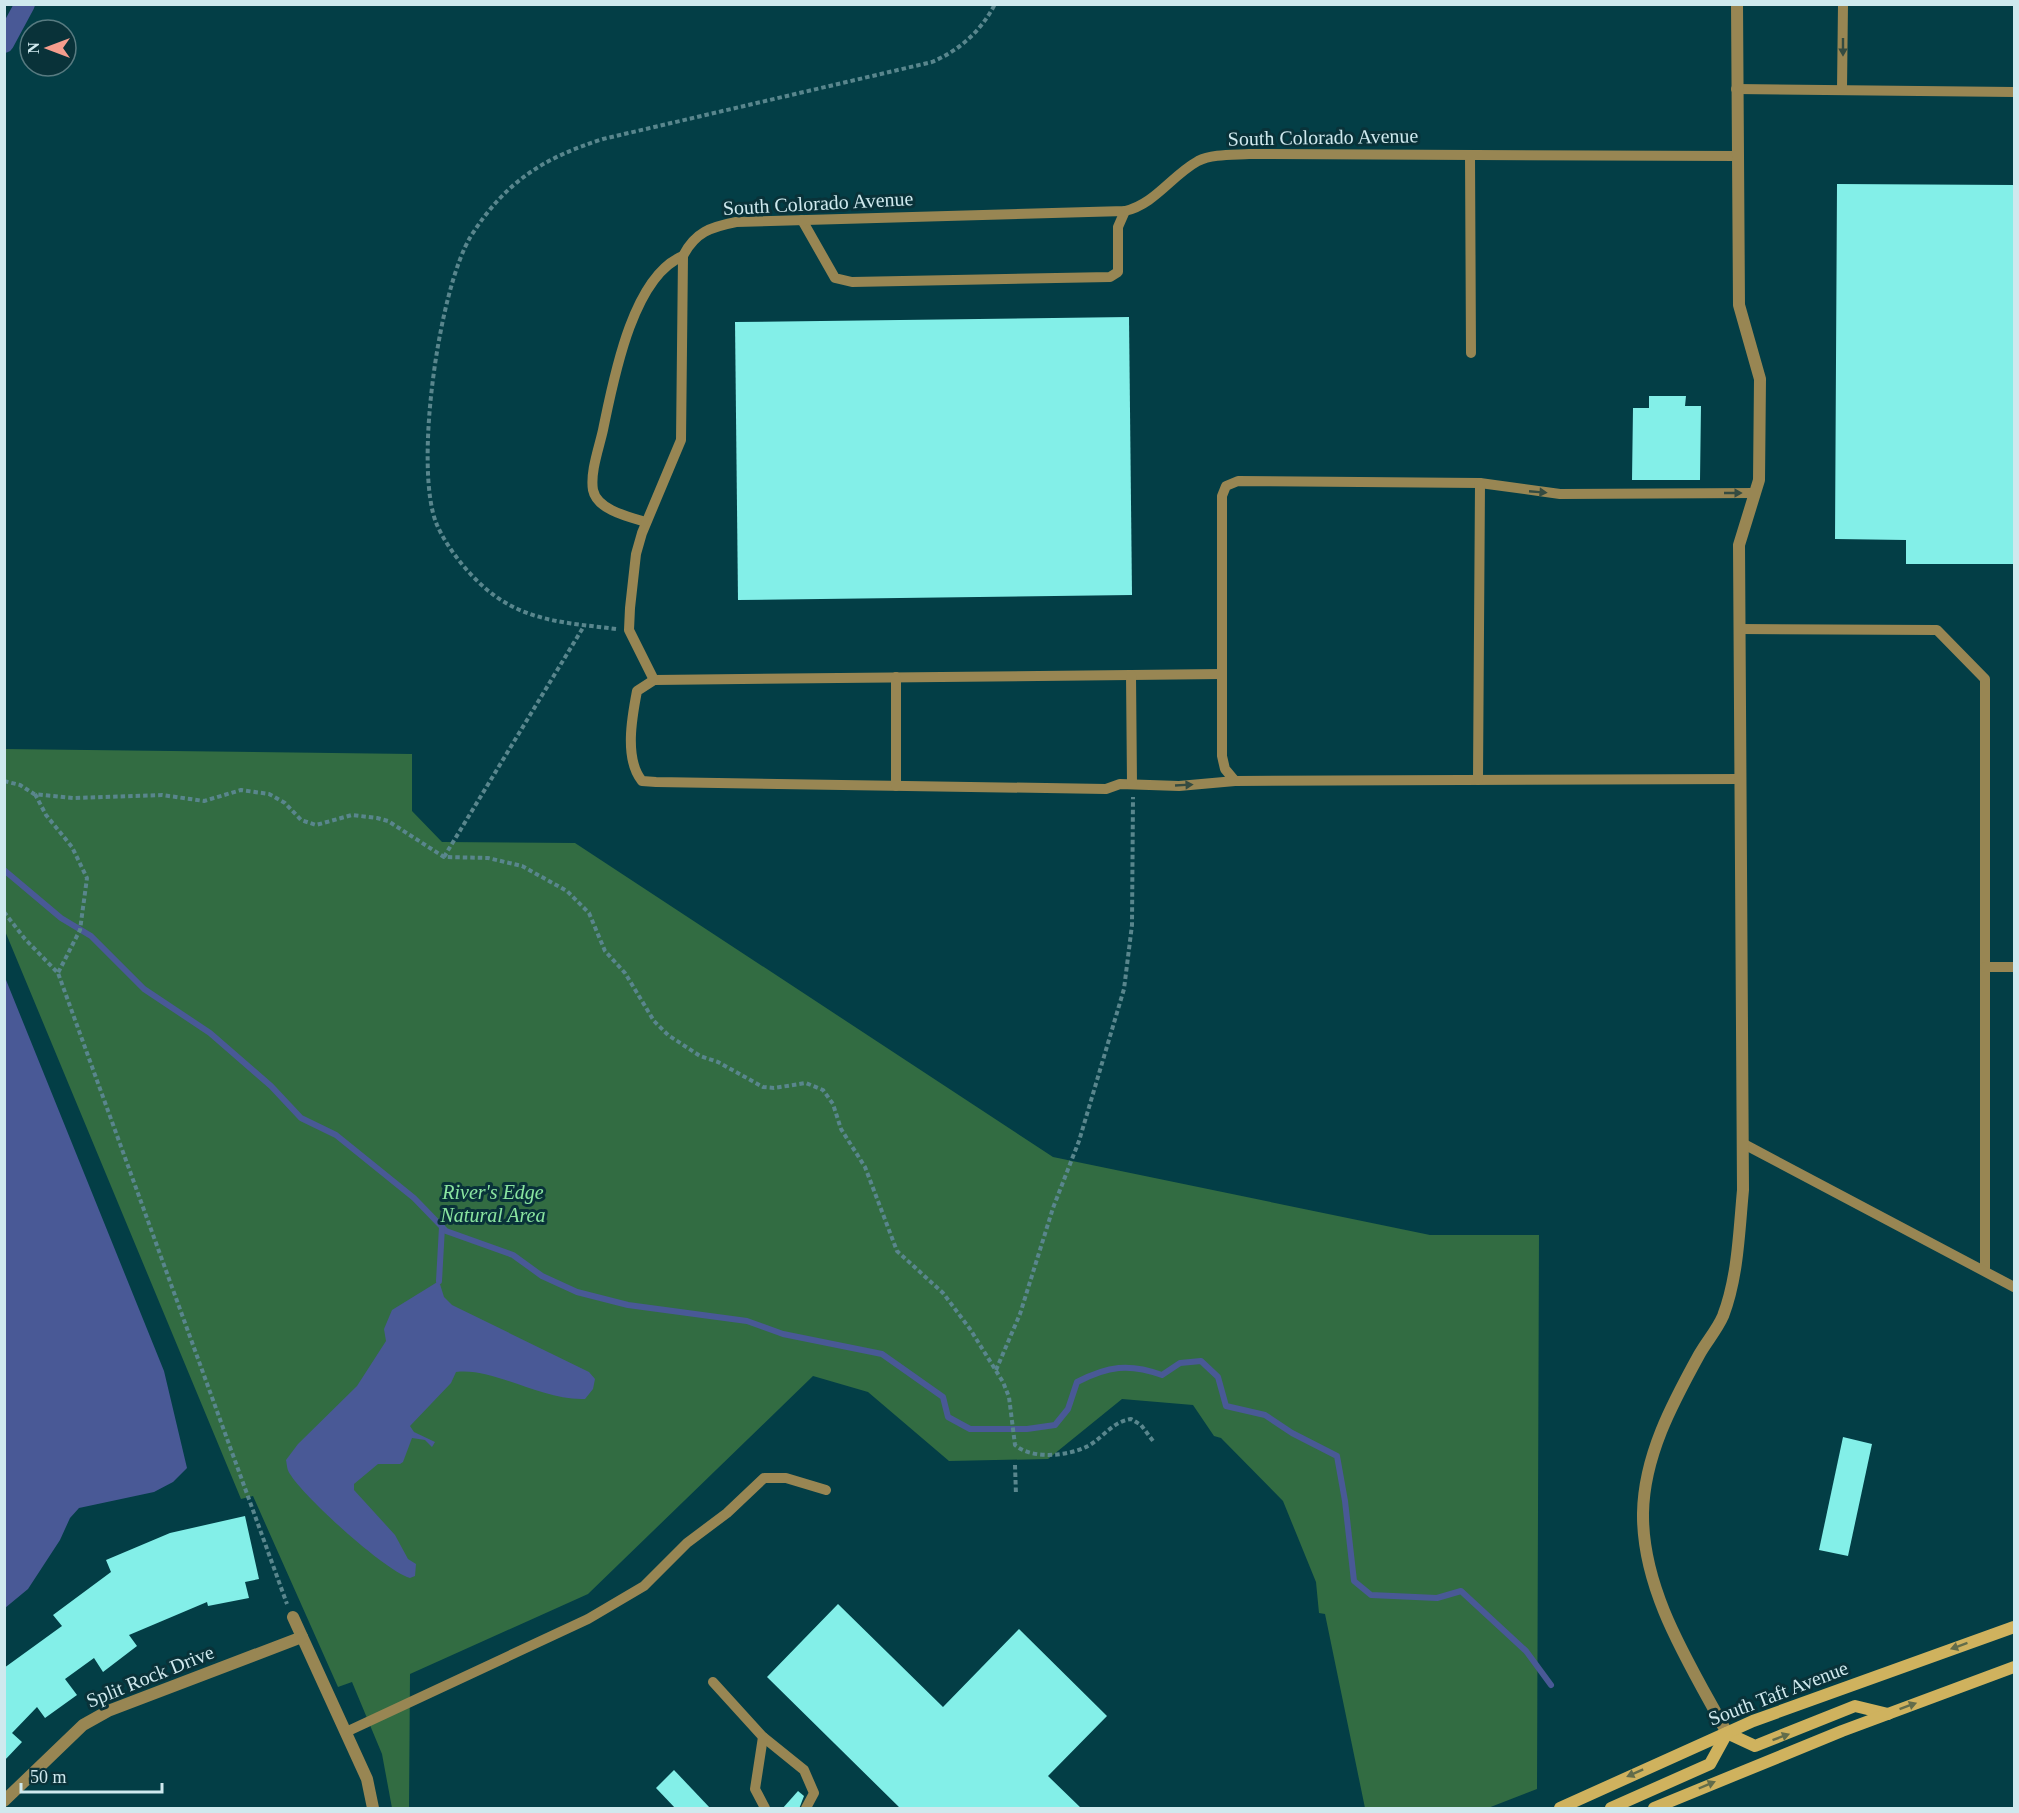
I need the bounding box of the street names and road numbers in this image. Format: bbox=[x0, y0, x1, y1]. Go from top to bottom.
street label: South Colorado Avenue bbox=[1227, 124, 1419, 150]
street label: South Colorado Avenue bbox=[722, 187, 914, 219]
street label: Split Rock Drive bbox=[83, 1640, 217, 1713]
street label: South Taft Avenue bbox=[1705, 1656, 1851, 1730]

